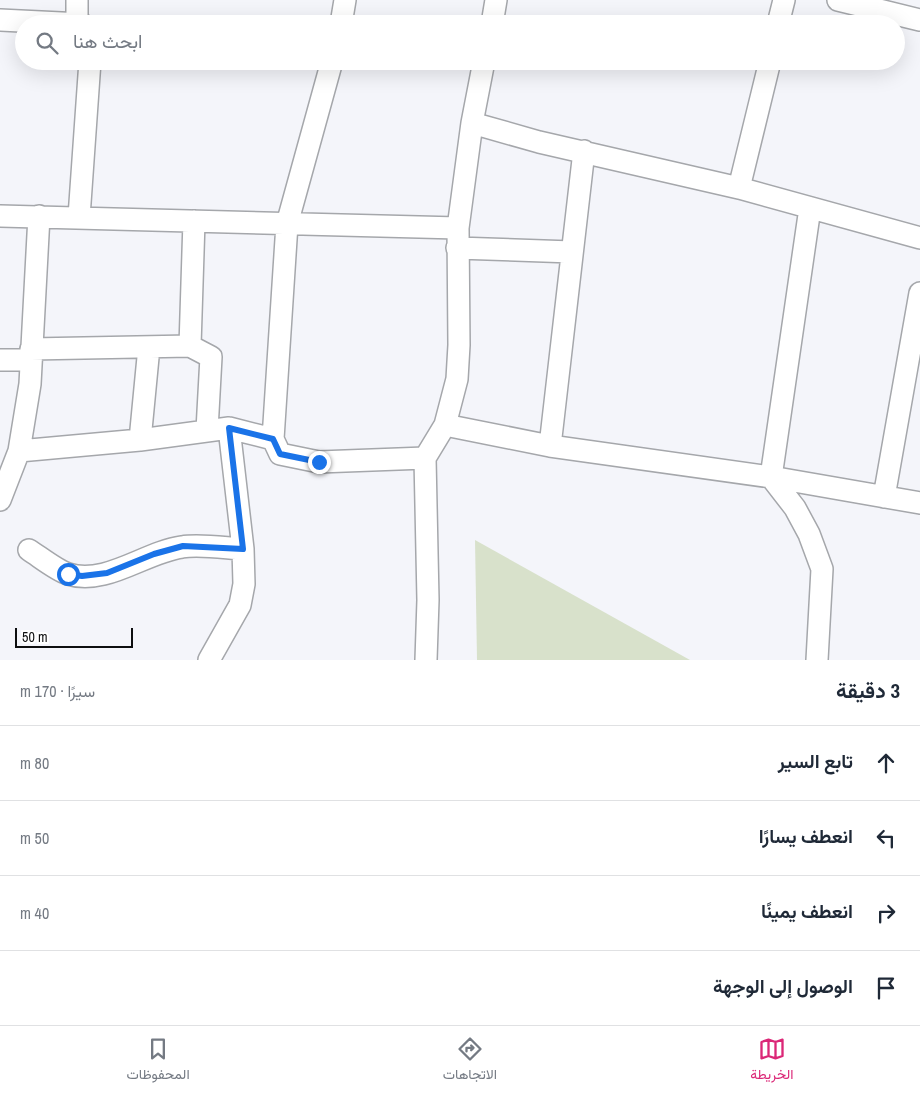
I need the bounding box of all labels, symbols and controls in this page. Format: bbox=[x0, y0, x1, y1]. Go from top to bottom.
search box bbox=[15, 15, 905, 70]
text: ابحث هنا bbox=[73, 28, 143, 54]
icon: search bbox=[33, 29, 61, 57]
route end bbox=[308, 451, 331, 474]
route start bbox=[57, 563, 80, 586]
scale bar bbox=[15, 625, 132, 648]
text: 50 m bbox=[22, 628, 48, 646]
text: 3 دقيقة bbox=[836, 676, 900, 705]
text: سيرًا · 170 m bbox=[20, 680, 95, 702]
text: تابع السير bbox=[778, 748, 853, 774]
icon: ahead bbox=[872, 749, 900, 777]
text: 80 m bbox=[20, 752, 49, 774]
text: انعطف يسارًا bbox=[759, 823, 853, 849]
icon: left bbox=[872, 824, 900, 852]
text: 50 m bbox=[20, 827, 49, 849]
text: انعطف يمينًا bbox=[761, 898, 853, 924]
icon: right bbox=[872, 899, 900, 927]
text: 40 m bbox=[20, 902, 49, 924]
text: الوصول إلى الوجهة bbox=[713, 973, 853, 999]
icon: arrive bbox=[872, 974, 900, 1002]
tab: المحفوظات bbox=[127, 1035, 190, 1087]
tab: الاتجاهات bbox=[443, 1035, 497, 1087]
tab: الخريطة bbox=[750, 1035, 793, 1087]

